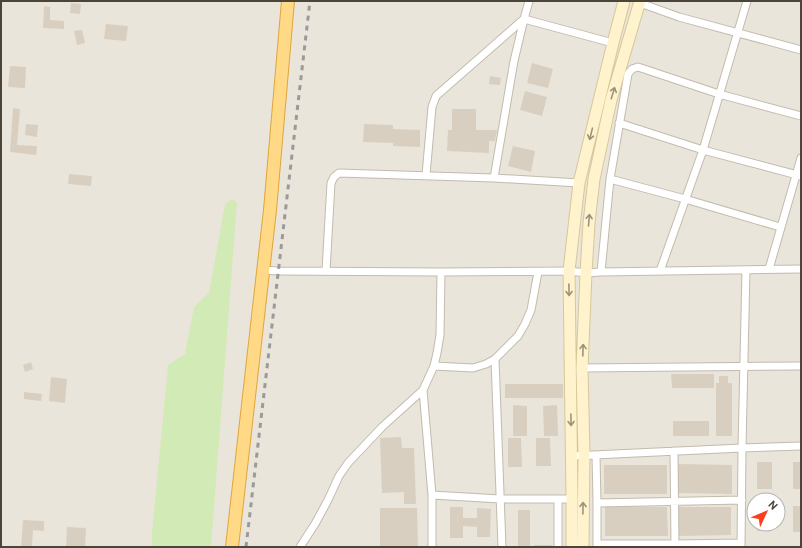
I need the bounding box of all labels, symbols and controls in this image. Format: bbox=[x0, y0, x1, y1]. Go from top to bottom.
one-way arrow bbox=[610, 86, 617, 99]
one-way arrow bbox=[587, 127, 594, 140]
one-way arrow bbox=[586, 214, 593, 227]
one-way arrow bbox=[566, 283, 573, 296]
one-way arrow bbox=[579, 344, 587, 357]
one-way arrow bbox=[567, 413, 575, 426]
north arrow bbox=[746, 492, 786, 532]
text: N bbox=[765, 498, 780, 513]
one-way arrow bbox=[579, 502, 587, 515]

